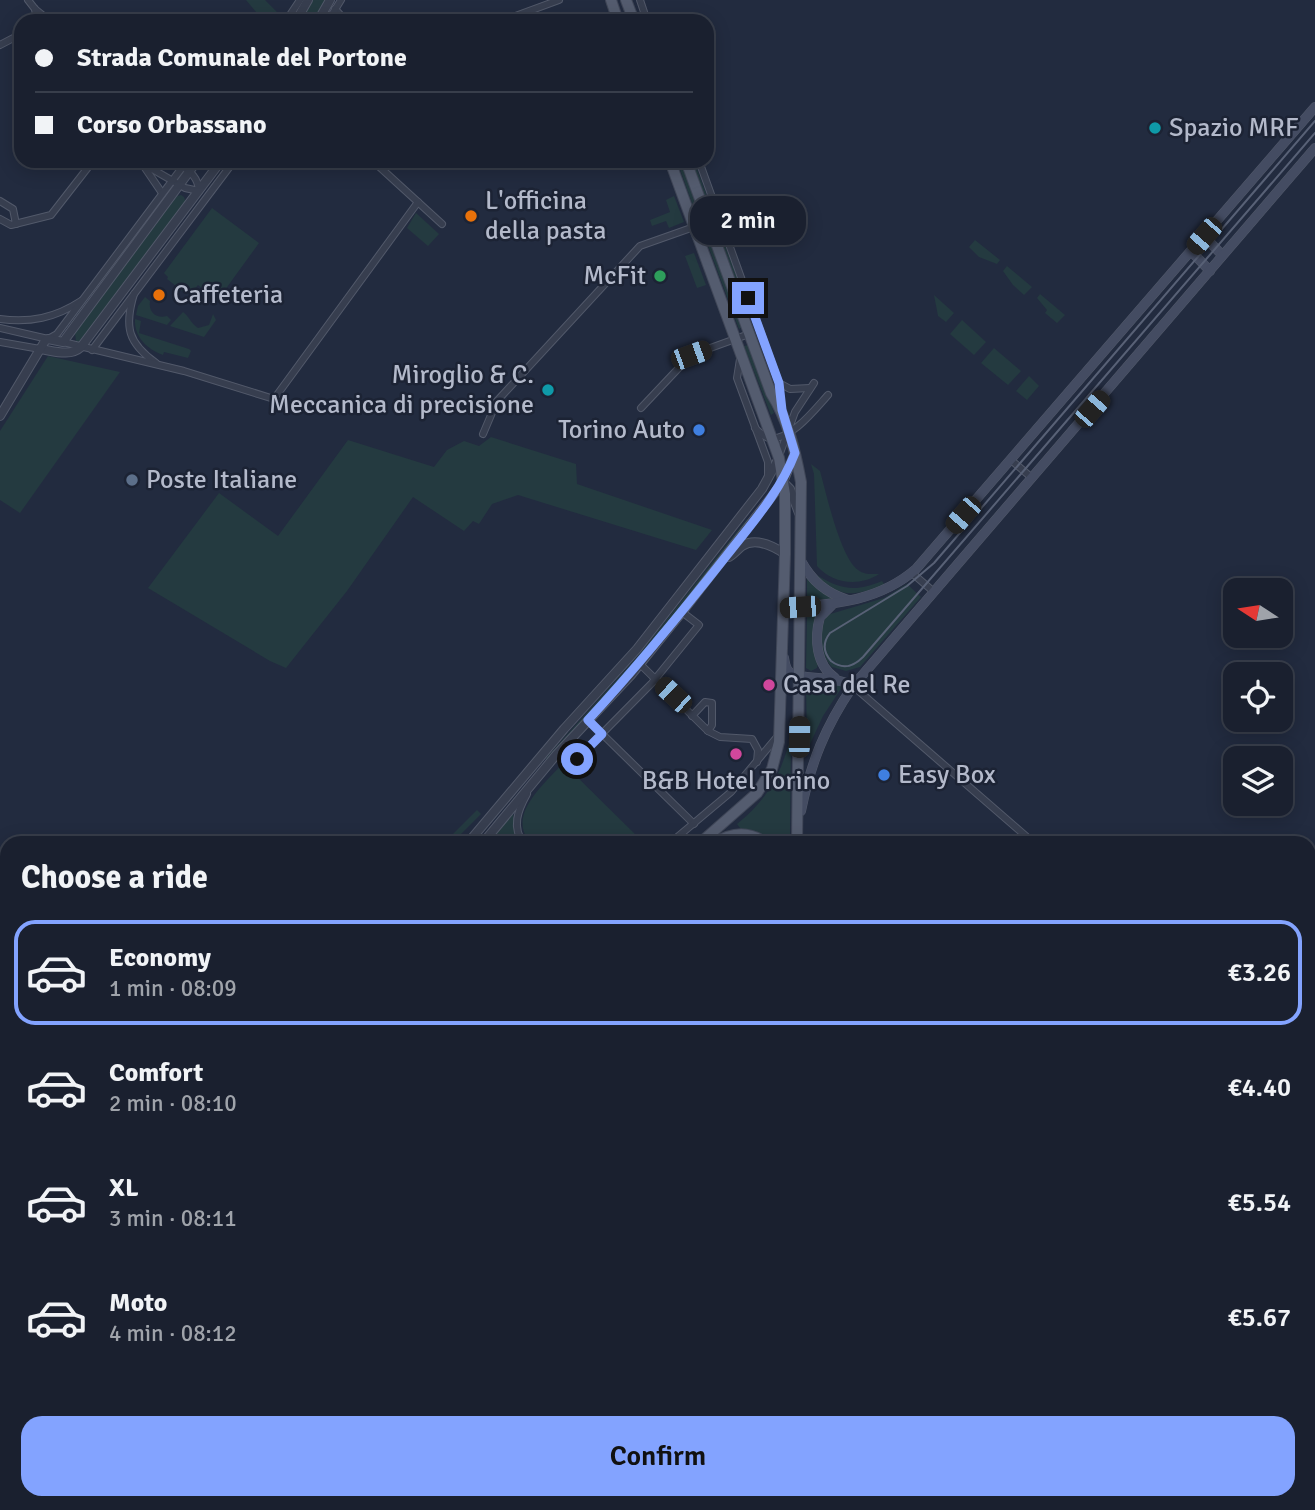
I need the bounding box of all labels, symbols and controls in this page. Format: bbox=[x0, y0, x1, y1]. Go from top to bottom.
text: Strada Comunale del Portone bbox=[77, 42, 407, 74]
text: Corso Orbassano bbox=[77, 109, 266, 141]
place label: Spazio MRF bbox=[1169, 112, 1298, 144]
marker: Spazio MRF bbox=[1147, 120, 1163, 136]
place label: L'officina della pasta bbox=[485, 185, 606, 247]
callout: 2 min bbox=[690, 196, 806, 246]
text: 2 min bbox=[720, 206, 776, 235]
marker: L'officina della pasta bbox=[463, 208, 479, 224]
car bbox=[1183, 213, 1226, 259]
place label: McFit bbox=[583, 260, 646, 292]
marker: McFit bbox=[652, 268, 668, 284]
place label: Caffeteria bbox=[173, 279, 283, 311]
route end bbox=[732, 282, 764, 314]
marker: Caffeteria bbox=[151, 287, 167, 303]
car bbox=[668, 338, 715, 372]
place label: Miroglio & C. Meccanica di precisione bbox=[269, 359, 534, 421]
marker: Miroglio & C. Meccanica di precisione bbox=[540, 382, 556, 398]
car bbox=[1071, 386, 1114, 432]
place label: Torino Auto bbox=[558, 414, 685, 446]
marker: Torino Auto bbox=[691, 422, 707, 438]
place label: Poste Italiane bbox=[146, 464, 297, 496]
marker: Poste Italiane bbox=[124, 472, 140, 488]
car bbox=[942, 492, 985, 538]
north arrow bbox=[1223, 578, 1293, 648]
map controls bbox=[1223, 578, 1293, 816]
car bbox=[779, 595, 822, 619]
button: locate bbox=[1223, 662, 1293, 732]
place label: Casa del Re bbox=[783, 669, 910, 701]
car bbox=[651, 673, 696, 717]
marker: Casa del Re bbox=[761, 677, 777, 693]
car bbox=[789, 716, 810, 758]
route start bbox=[561, 743, 593, 775]
marker: B&B Hotel Torino bbox=[728, 746, 744, 762]
button: layers bbox=[1223, 746, 1293, 816]
place label: Easy Box bbox=[898, 759, 996, 791]
place label: B&B Hotel Torino bbox=[642, 765, 830, 797]
marker: Easy Box bbox=[876, 767, 892, 783]
text: Choose a ride bbox=[21, 858, 208, 897]
icon: car bbox=[25, 941, 88, 1004]
text: Economy bbox=[109, 942, 211, 974]
text: €3.26 bbox=[1228, 957, 1291, 989]
text: 1 min · 08:09 bbox=[109, 974, 237, 1003]
icon: car bbox=[25, 1056, 88, 1119]
text: Comfort bbox=[109, 1057, 203, 1089]
text: €4.40 bbox=[1228, 1072, 1291, 1104]
text: 2 min · 08:10 bbox=[109, 1089, 237, 1118]
icon: car bbox=[25, 1171, 88, 1234]
text: XL bbox=[109, 1172, 139, 1204]
text: €5.54 bbox=[1228, 1187, 1291, 1219]
text: 3 min · 08:11 bbox=[109, 1204, 237, 1233]
icon: car bbox=[25, 1286, 88, 1349]
text: Moto bbox=[109, 1287, 167, 1319]
text: €5.67 bbox=[1228, 1302, 1291, 1334]
text: 4 min · 08:12 bbox=[109, 1319, 237, 1348]
button: Confirm bbox=[21, 1416, 1295, 1496]

